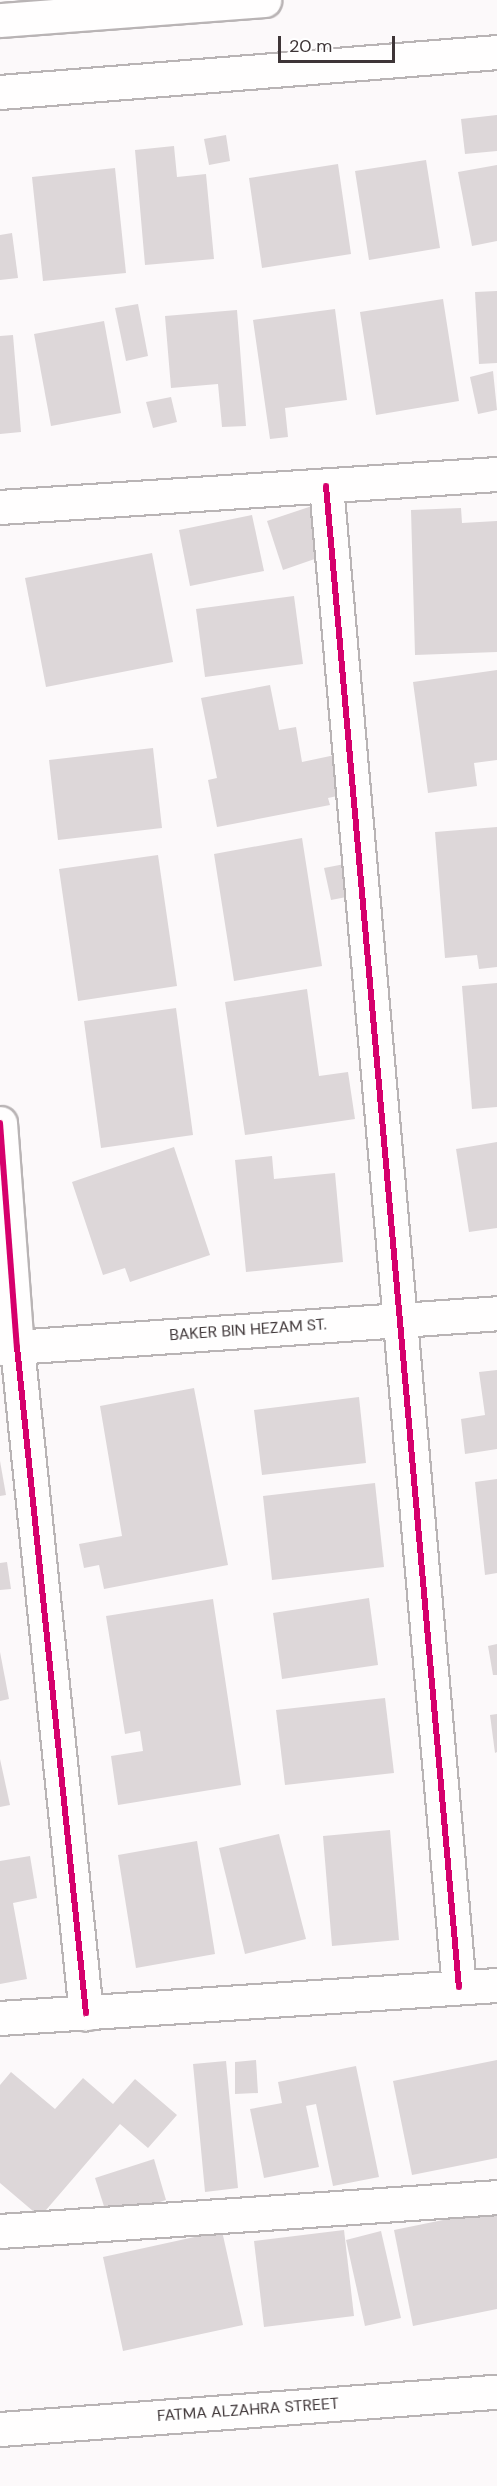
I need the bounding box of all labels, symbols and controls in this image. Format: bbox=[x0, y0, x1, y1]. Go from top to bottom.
scale bar bbox=[281, 24, 398, 62]
text: 20 m bbox=[289, 34, 332, 58]
street label: BAKER BIN HEZAM ST. bbox=[169, 1315, 327, 1345]
street label: FATMA ALZAHRA STREET bbox=[156, 2394, 340, 2426]

